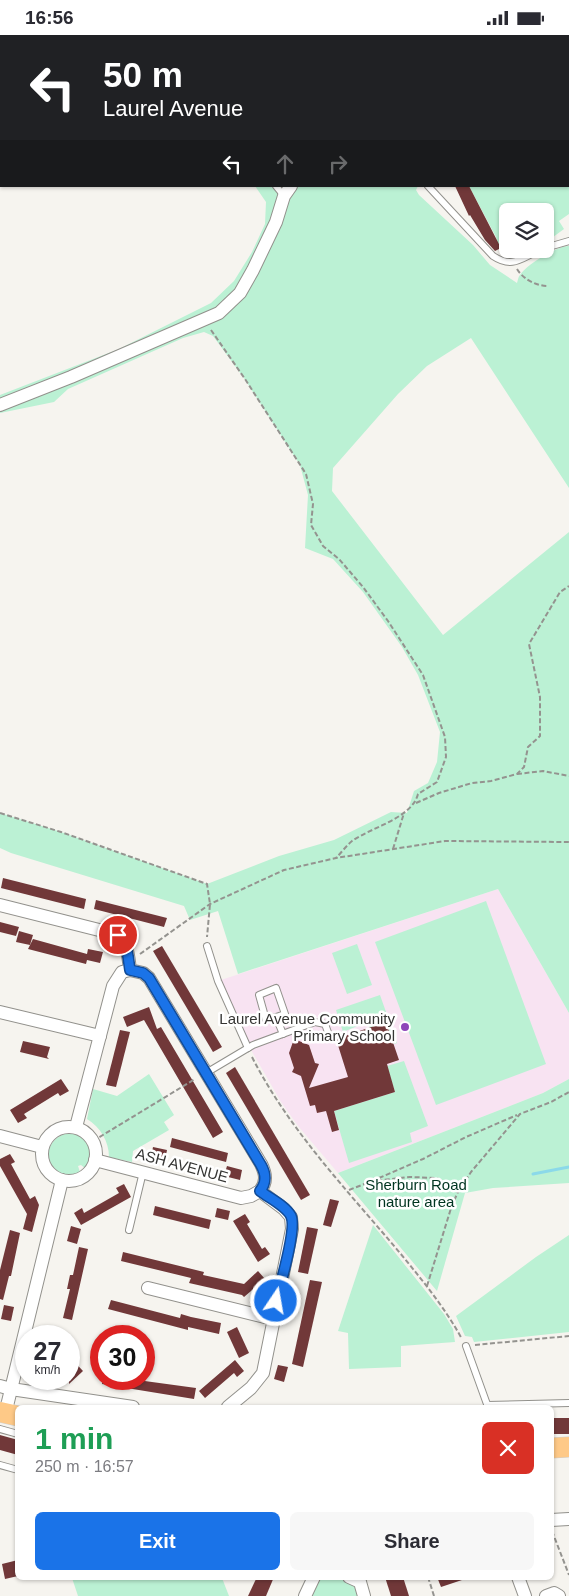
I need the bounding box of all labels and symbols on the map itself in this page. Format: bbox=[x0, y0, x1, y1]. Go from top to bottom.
pin bbox=[97, 914, 139, 956]
place label: Laurel Avenue Community Primary School bbox=[219, 1010, 395, 1044]
marker: Laurel Avenue Community Primary School bbox=[399, 1021, 411, 1033]
street label: ASH AVENUE bbox=[134, 1145, 230, 1185]
park label: Sherburn Road nature area bbox=[365, 1176, 467, 1210]
position arrow bbox=[249, 1274, 301, 1326]
speed limit sign: 30 bbox=[90, 1325, 155, 1390]

